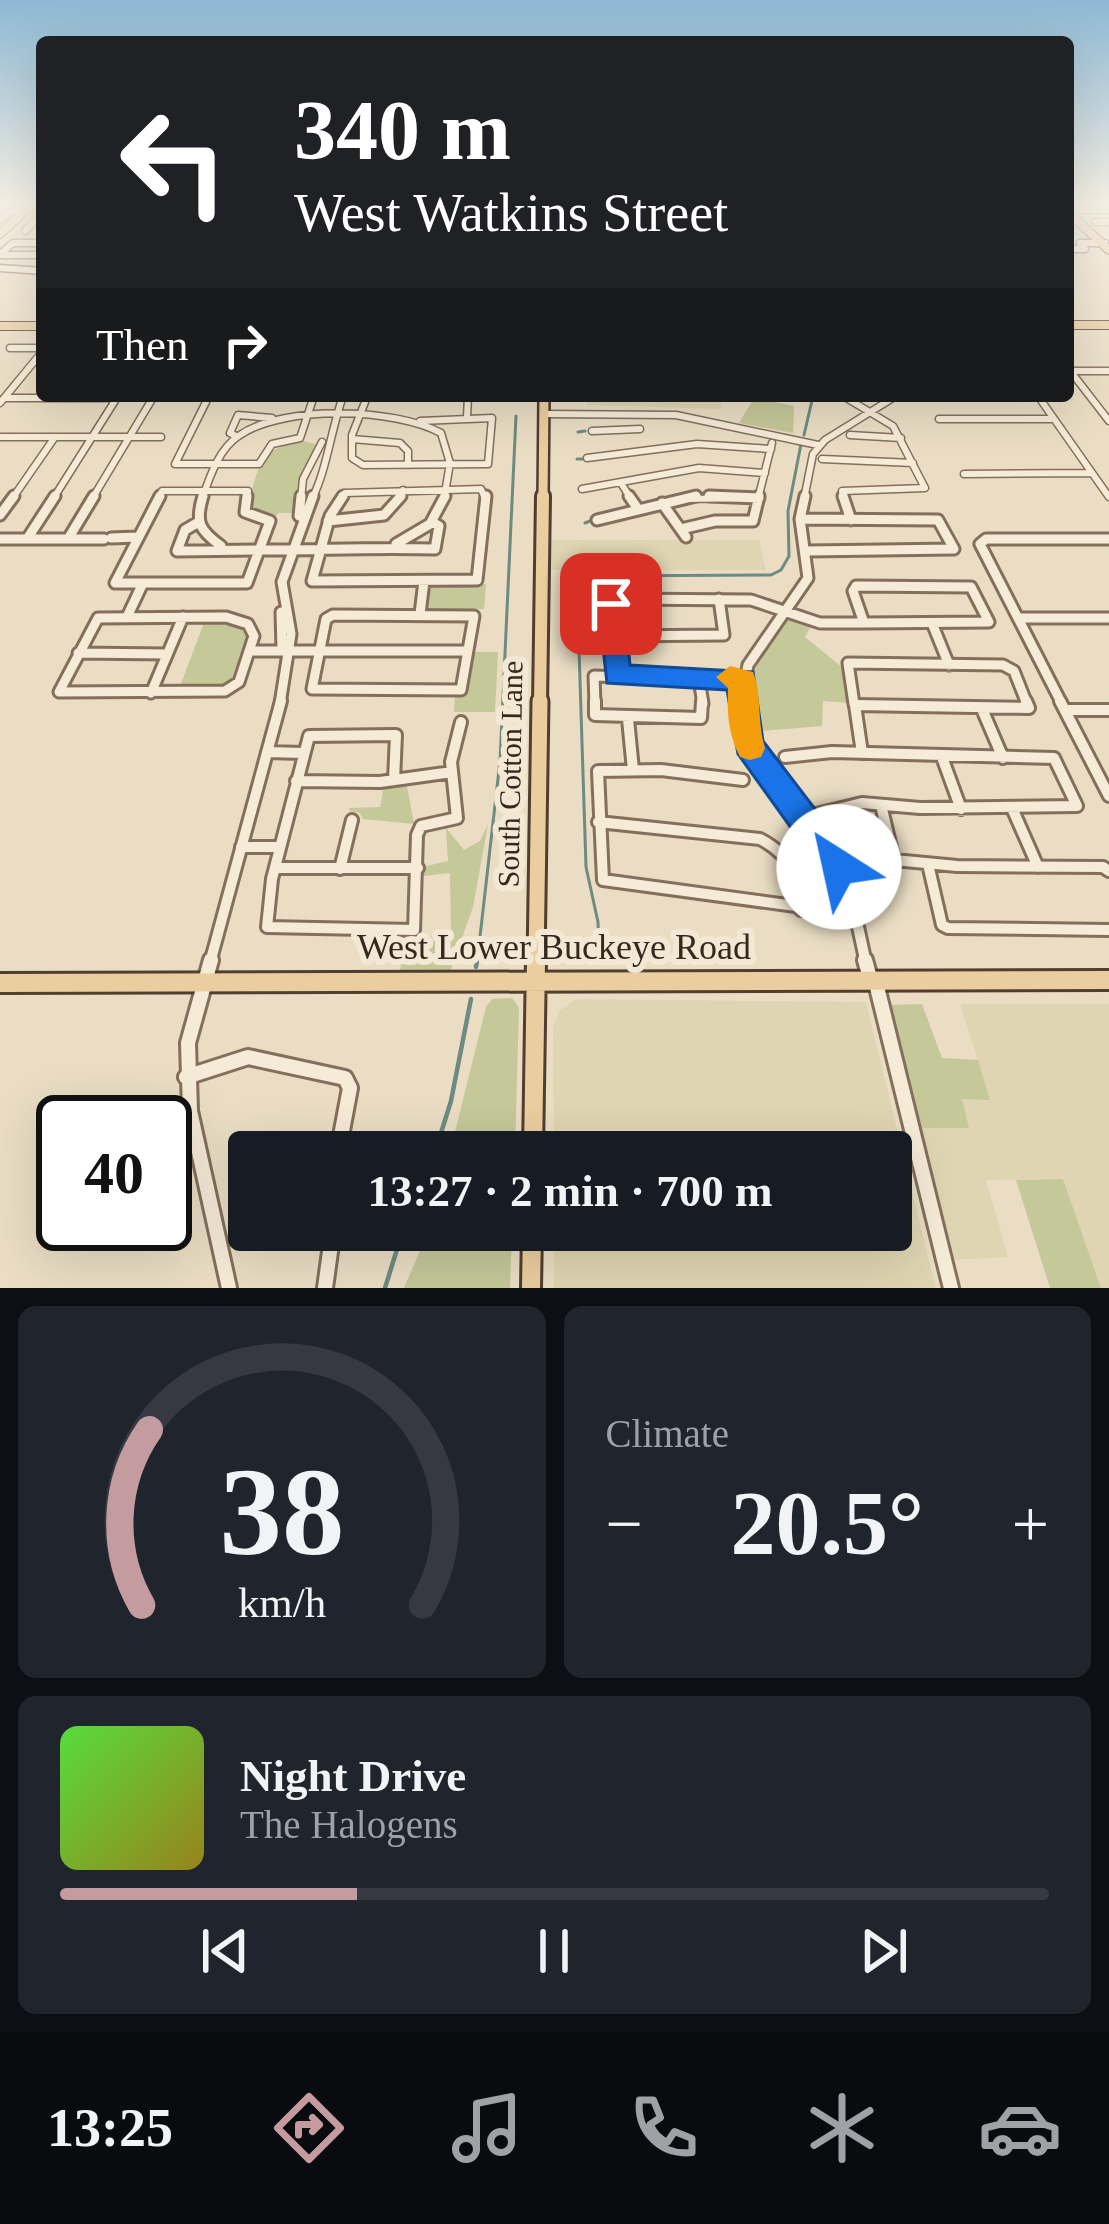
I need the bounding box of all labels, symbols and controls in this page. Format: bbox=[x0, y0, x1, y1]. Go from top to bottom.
icon: left bbox=[96, 84, 252, 240]
text: 340 m bbox=[294, 84, 511, 177]
text: West Watkins Street bbox=[294, 183, 728, 243]
icon: right bbox=[212, 312, 278, 378]
text: Then bbox=[96, 320, 188, 370]
pin bbox=[560, 553, 662, 655]
icon: arrive bbox=[578, 571, 644, 637]
street label: South Cotton Lane bbox=[492, 660, 528, 888]
position arrow bbox=[776, 804, 902, 930]
street label: West Lower Buckeye Road bbox=[357, 927, 751, 967]
speed limit sign: 40 bbox=[36, 1095, 192, 1251]
text: 13:27 · 2 min · 700 m bbox=[368, 1166, 773, 1216]
text: Climate bbox=[606, 1412, 729, 1455]
text: 38 bbox=[219, 1443, 344, 1581]
text: 20.5° bbox=[731, 1474, 924, 1573]
text: − bbox=[606, 1487, 643, 1560]
text: + bbox=[1012, 1487, 1049, 1560]
text: km/h bbox=[238, 1579, 326, 1626]
text: Night Drive bbox=[240, 1751, 466, 1801]
text: The Halogens bbox=[240, 1803, 458, 1846]
icon: previous bbox=[192, 1918, 258, 1984]
icon: pause bbox=[521, 1918, 587, 1984]
icon: next bbox=[851, 1918, 917, 1984]
icon: directions bbox=[267, 2086, 351, 2170]
icon: music bbox=[445, 2086, 529, 2170]
icon: phone bbox=[622, 2086, 706, 2170]
icon: climate bbox=[800, 2086, 884, 2170]
icon: car bbox=[978, 2086, 1062, 2170]
text: 13:25 bbox=[47, 2098, 173, 2158]

